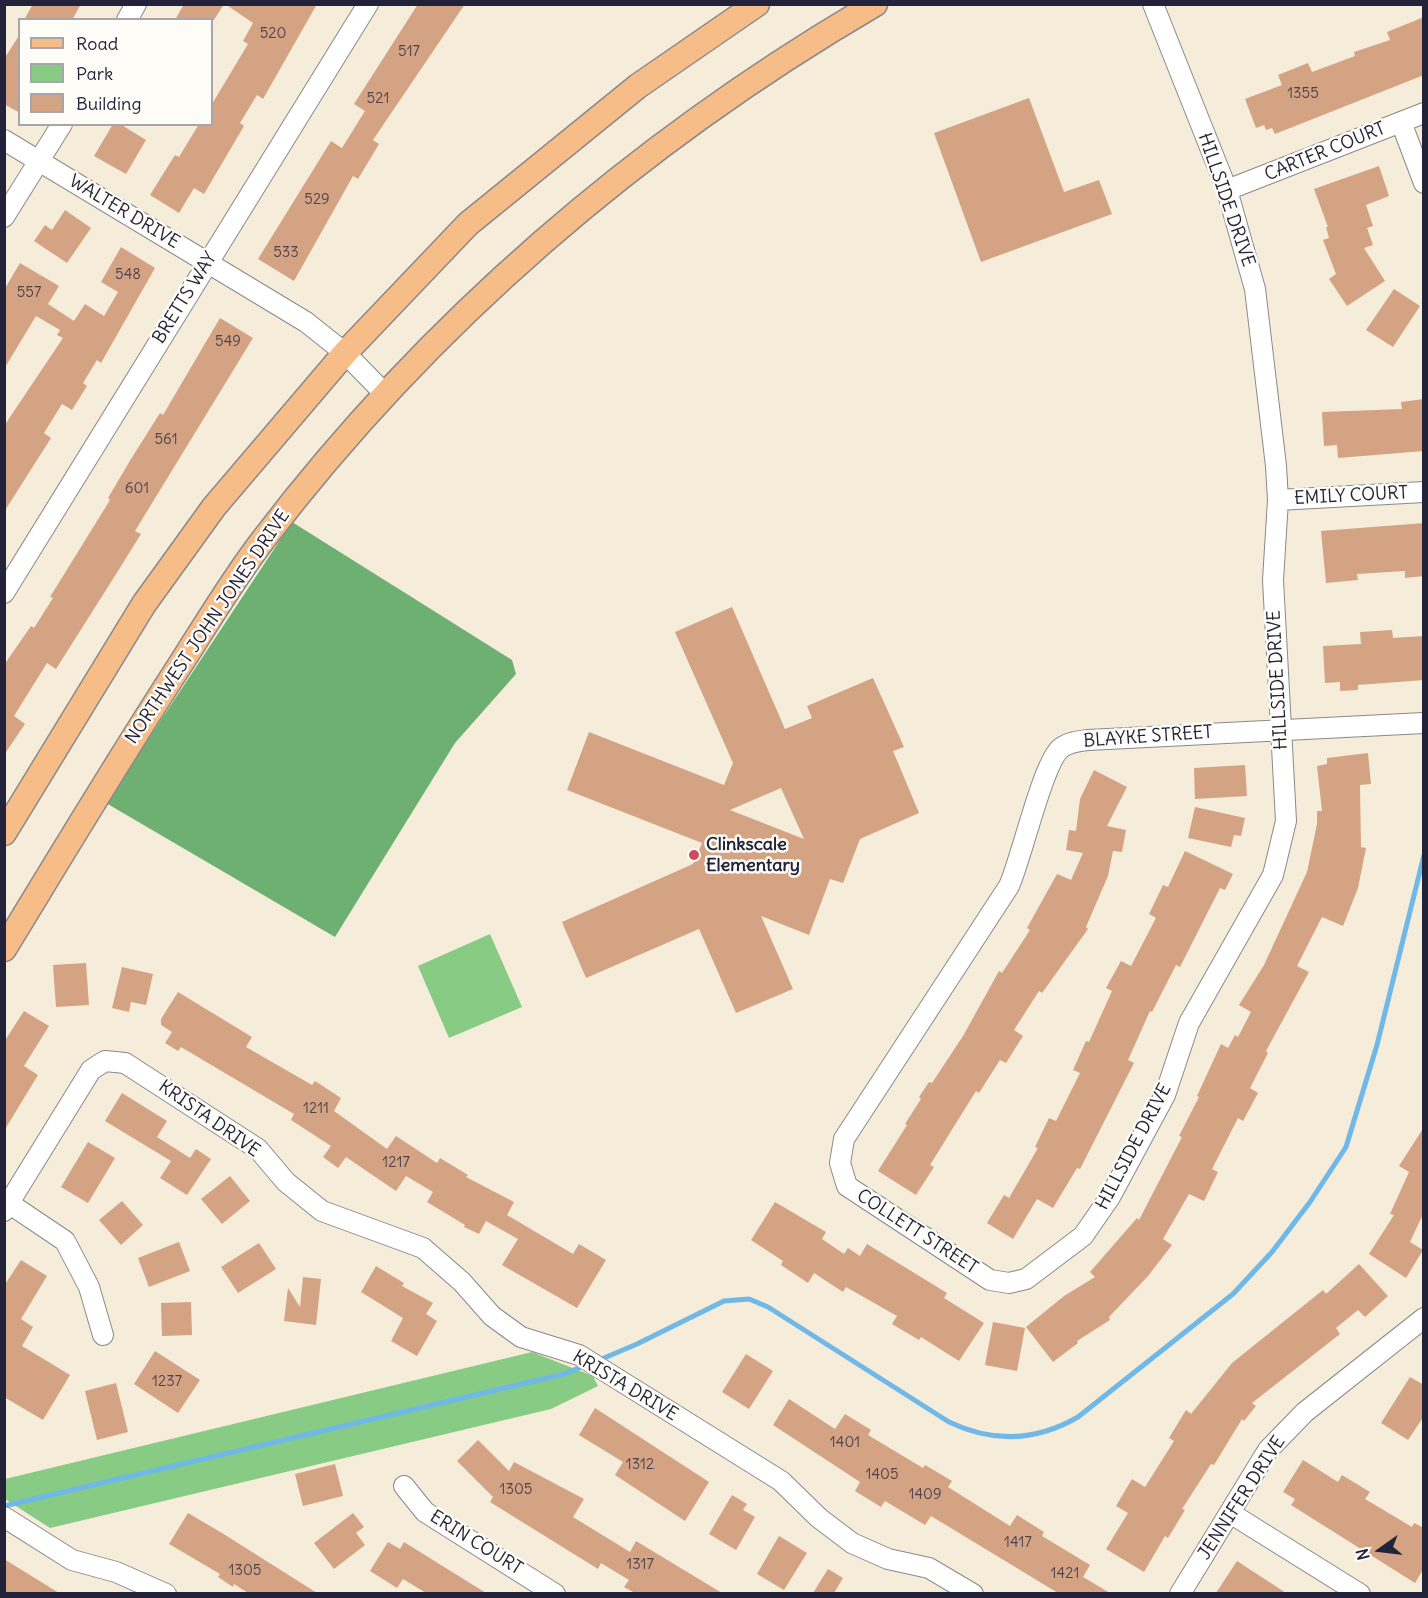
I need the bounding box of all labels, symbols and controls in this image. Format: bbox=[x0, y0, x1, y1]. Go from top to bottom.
legend bbox=[18, 18, 213, 126]
house number: 520 bbox=[260, 25, 286, 43]
text: Road bbox=[76, 32, 118, 55]
house number: 517 bbox=[398, 43, 420, 61]
text: Park bbox=[76, 62, 113, 85]
house number: 1355 bbox=[1287, 85, 1319, 103]
house number: 521 bbox=[367, 90, 389, 108]
text: Building bbox=[76, 92, 141, 115]
street label: CARTER COURT bbox=[1261, 118, 1389, 186]
street label: HILLSIDE DRIVE bbox=[1193, 130, 1259, 270]
street label: WALTER DRIVE bbox=[65, 171, 183, 253]
house number: 529 bbox=[304, 191, 330, 209]
house number: 533 bbox=[273, 244, 299, 262]
street label: BRETTS WAY bbox=[148, 248, 222, 348]
house number: 548 bbox=[115, 266, 141, 284]
house number: 557 bbox=[17, 284, 41, 302]
house number: 549 bbox=[215, 333, 241, 351]
house number: 561 bbox=[154, 431, 178, 449]
house number: 601 bbox=[125, 480, 149, 498]
street label: EMILY COURT bbox=[1294, 482, 1408, 510]
street label: NORTHWEST JOHN JONES DRIVE bbox=[121, 506, 295, 748]
street label: HILLSIDE DRIVE bbox=[1264, 610, 1292, 750]
street label: BLAYKE STREET bbox=[1083, 722, 1213, 752]
place label: Clinkscale Elementary bbox=[706, 834, 800, 876]
marker: Clinkscale Elementary bbox=[687, 848, 701, 862]
street label: KRISTA DRIVE bbox=[154, 1076, 264, 1162]
street label: HILLSIDE DRIVE bbox=[1092, 1080, 1176, 1214]
house number: 1211 bbox=[303, 1100, 329, 1118]
house number: 1217 bbox=[382, 1154, 410, 1172]
street label: COLLETT STREET bbox=[852, 1185, 982, 1279]
street label: KRISTA DRIVE bbox=[569, 1346, 681, 1426]
house number: 1237 bbox=[152, 1373, 182, 1391]
street label: JENNIFER DRIVE bbox=[1194, 1432, 1290, 1564]
house number: 1401 bbox=[830, 1434, 860, 1452]
house number: 1312 bbox=[626, 1456, 654, 1474]
house number: 1405 bbox=[865, 1466, 899, 1484]
house number: 1305 bbox=[500, 1481, 532, 1499]
house number: 1409 bbox=[908, 1486, 942, 1504]
street label: ERIN COURT bbox=[426, 1506, 526, 1580]
north arrow bbox=[1350, 1520, 1410, 1580]
house number: 1417 bbox=[1004, 1534, 1032, 1552]
text: N bbox=[1351, 1547, 1374, 1562]
house number: 1317 bbox=[626, 1556, 654, 1574]
house number: 1305 bbox=[229, 1562, 261, 1580]
house number: 1421 bbox=[1051, 1565, 1079, 1583]

